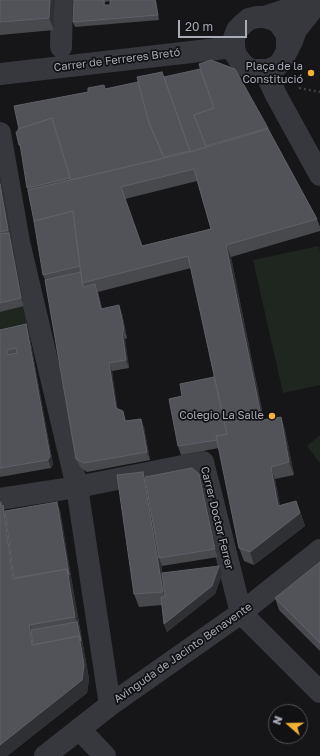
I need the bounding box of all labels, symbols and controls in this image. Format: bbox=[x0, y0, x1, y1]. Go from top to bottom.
scale bar bbox=[180, 12, 249, 38]
text: 20 m bbox=[185, 19, 213, 34]
street label: Carrer de Ferreres Bretó bbox=[53, 46, 181, 74]
place label: Plaça de la Constitució bbox=[242, 60, 303, 86]
marker: Plaça de la Constitució bbox=[306, 68, 316, 78]
place label: Colegio La Salle bbox=[179, 409, 264, 423]
marker: Colegio La Salle bbox=[267, 411, 277, 421]
street label: Carrer Doctor Ferrer bbox=[198, 465, 236, 571]
street label: Avinguda de Jacinto Benavente bbox=[111, 600, 255, 706]
north arrow bbox=[268, 704, 308, 744]
text: N bbox=[270, 714, 285, 726]

